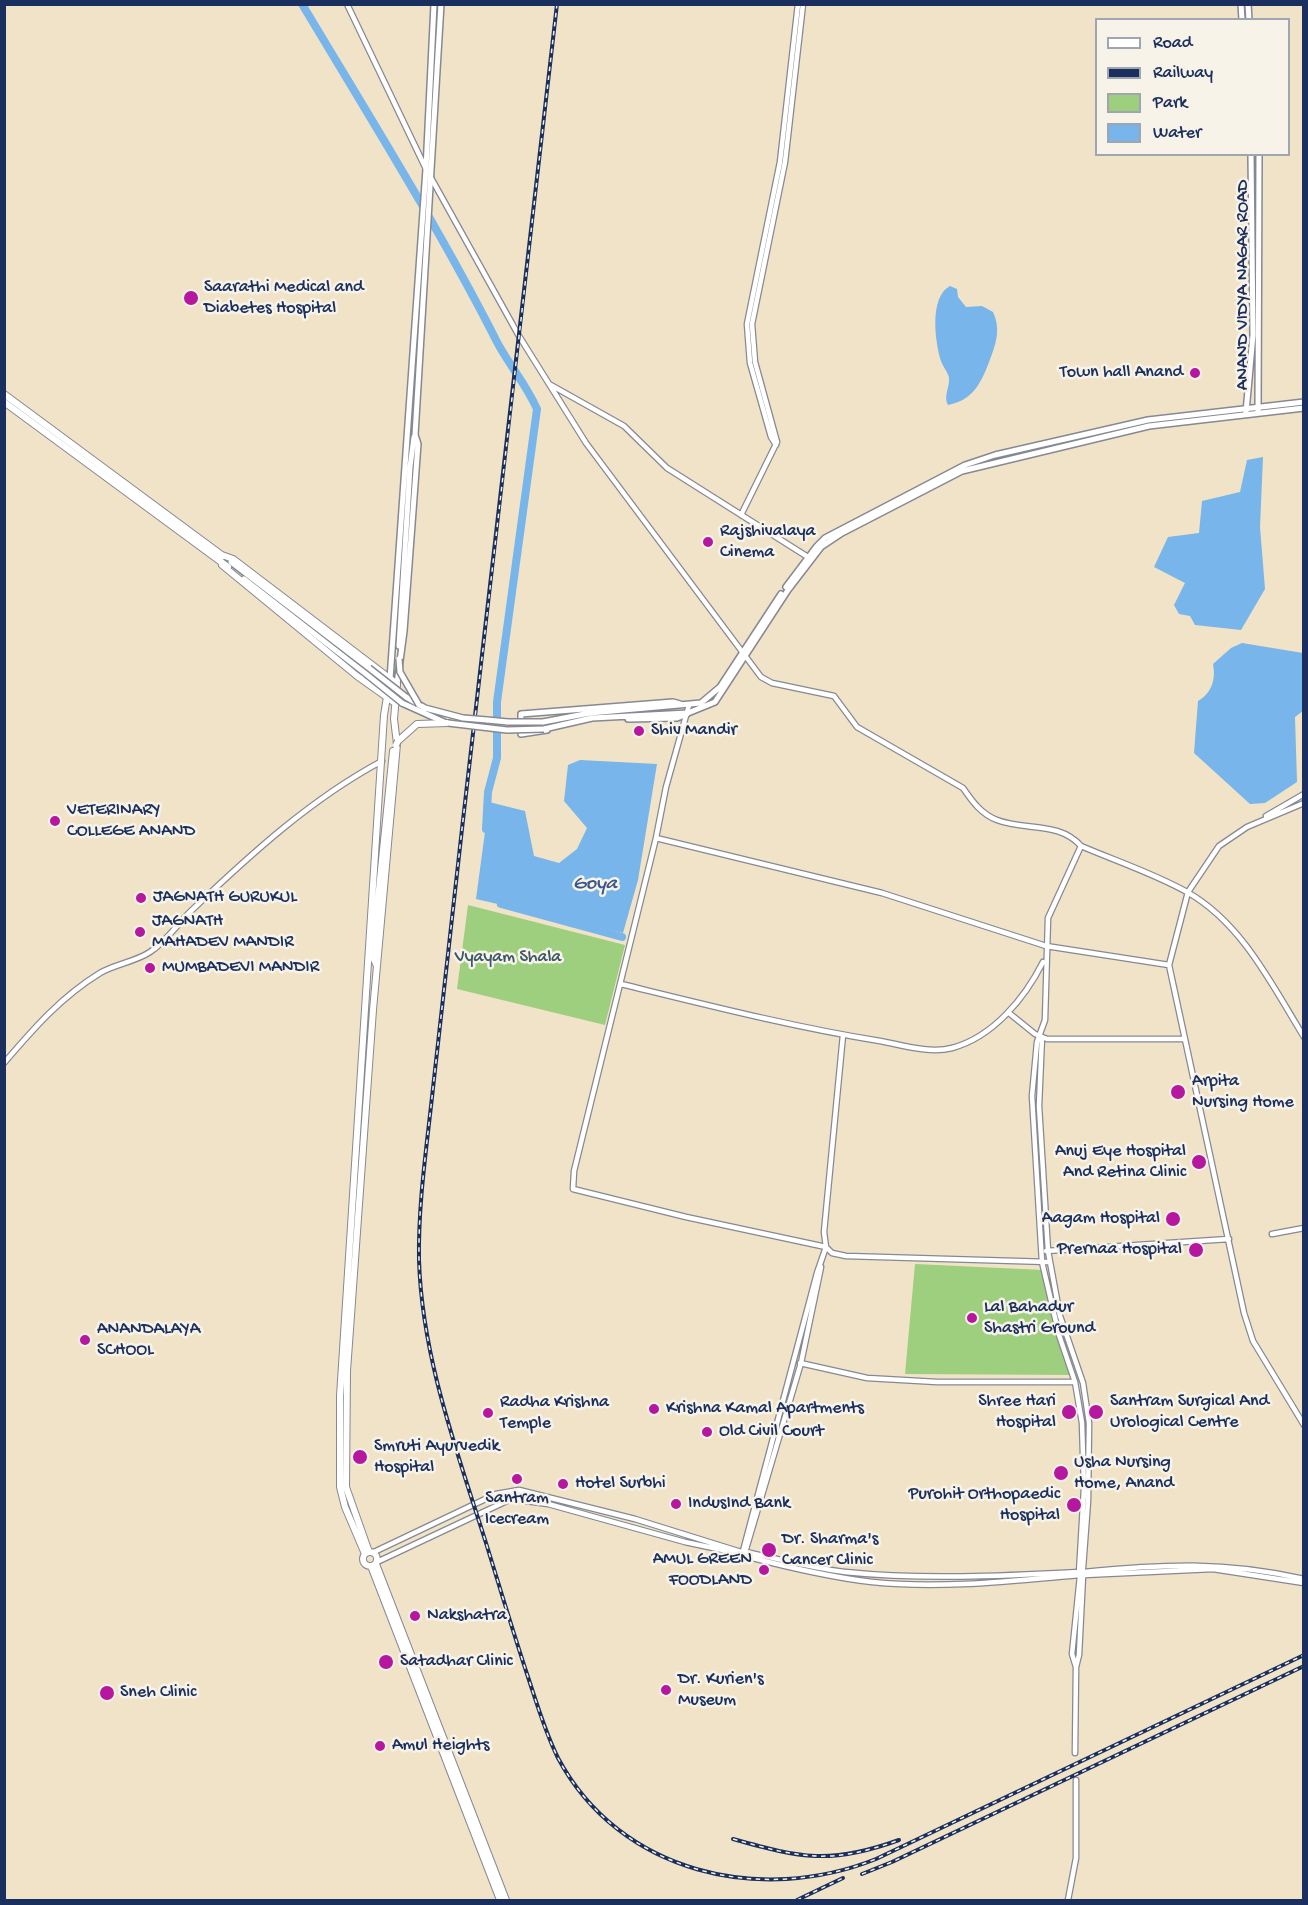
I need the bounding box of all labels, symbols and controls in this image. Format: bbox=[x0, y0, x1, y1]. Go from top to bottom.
legend bbox=[1095, 18, 1290, 156]
text: Road bbox=[1153, 33, 1192, 54]
text: Railway bbox=[1153, 63, 1213, 84]
text: Park bbox=[1153, 93, 1187, 114]
text: Water bbox=[1153, 123, 1201, 144]
street label: ANAND VIDYA NAGAR ROAD bbox=[1233, 180, 1255, 390]
place label: Saarathi Medical and Diabetes Hospital bbox=[204, 277, 364, 320]
marker: Saarathi Medical and Diabetes Hospital bbox=[182, 289, 200, 307]
place label: Town hall Anand bbox=[1060, 362, 1183, 384]
marker: Town hall Anand bbox=[1188, 366, 1202, 380]
place label: Rajshivalaya Cinema bbox=[720, 521, 816, 564]
marker: Rajshivalaya Cinema bbox=[701, 535, 715, 549]
place label: Shiv Mandir bbox=[651, 720, 737, 742]
marker: Shiv Mandir bbox=[632, 724, 646, 738]
place label: VETERINARY COLLEGE ANAND bbox=[67, 800, 195, 842]
marker: VETERINARY COLLEGE ANAND bbox=[48, 814, 62, 828]
water label: Goya bbox=[573, 873, 617, 897]
place label: JAGNATH GURUKUL bbox=[153, 887, 297, 909]
marker: JAGNATH GURUKUL bbox=[134, 891, 148, 905]
place label: JAGNATH MAHADEV MANDIR bbox=[152, 911, 294, 954]
marker: JAGNATH MAHADEV MANDIR bbox=[133, 925, 147, 939]
park label: Vyayam Shala bbox=[455, 947, 561, 969]
place label: MUMBADEVI MANDIR bbox=[162, 957, 319, 979]
marker: MUMBADEVI MANDIR bbox=[143, 961, 157, 975]
place label: Arpita Nursing Home bbox=[1192, 1071, 1294, 1114]
marker: Arpita Nursing Home bbox=[1169, 1083, 1187, 1101]
place label: Anuj Eye Hospital And Retina Clinic bbox=[1055, 1141, 1186, 1184]
marker: Anuj Eye Hospital And Retina Clinic bbox=[1190, 1153, 1208, 1171]
place label: Aagam Hospital bbox=[1042, 1208, 1160, 1230]
marker: Aagam Hospital bbox=[1164, 1210, 1182, 1228]
place label: Prernaa Hospital bbox=[1057, 1239, 1182, 1261]
marker: Prernaa Hospital bbox=[1187, 1241, 1205, 1259]
place label: Lal Bahadur Shastri Ground bbox=[984, 1297, 1095, 1340]
marker: Lal Bahadur Shastri Ground bbox=[965, 1311, 979, 1325]
place label: ANANDALAYA SCHOOL bbox=[97, 1319, 200, 1362]
marker: ANANDALAYA SCHOOL bbox=[78, 1333, 92, 1347]
place label: Shree Hari Hospital bbox=[978, 1391, 1056, 1434]
place label: Santram Surgical And Urological Centre bbox=[1110, 1391, 1269, 1434]
place label: Radha Krishna Temple bbox=[500, 1392, 609, 1434]
place label: Krishna Kamal Apartments bbox=[666, 1398, 864, 1420]
marker: Krishna Kamal Apartments bbox=[647, 1402, 661, 1416]
marker: Shree Hari Hospital bbox=[1060, 1403, 1078, 1421]
marker: Santram Surgical And Urological Centre bbox=[1087, 1403, 1105, 1421]
marker: Radha Krishna Temple bbox=[481, 1406, 495, 1420]
place label: Old Civil Court bbox=[719, 1421, 824, 1443]
marker: Old Civil Court bbox=[700, 1425, 714, 1439]
place label: Smruti Ayurvedik Hospital bbox=[374, 1436, 499, 1478]
marker: Smruti Ayurvedik Hospital bbox=[351, 1448, 369, 1466]
place label: Usha Nursing Home, Anand bbox=[1074, 1452, 1174, 1494]
marker: Usha Nursing Home, Anand bbox=[1052, 1464, 1070, 1482]
marker: Santram Icecream bbox=[510, 1472, 524, 1486]
place label: Hotel Surbhi bbox=[575, 1473, 666, 1495]
marker: Hotel Surbhi bbox=[556, 1477, 570, 1491]
place label: Purohit Orthopaedic Hospital bbox=[908, 1484, 1060, 1526]
place label: Santram Icecream bbox=[485, 1488, 549, 1530]
place label: IndusInd Bank bbox=[688, 1493, 790, 1515]
marker: Purohit Orthopaedic Hospital bbox=[1065, 1496, 1083, 1514]
marker: IndusInd Bank bbox=[669, 1497, 683, 1511]
place label: Dr. Sharma's Cancer Clinic bbox=[782, 1529, 878, 1572]
marker: Dr. Sharma's Cancer Clinic bbox=[760, 1541, 778, 1559]
place label: AMUL GREEN FOODLAND bbox=[653, 1549, 752, 1592]
marker: AMUL GREEN FOODLAND bbox=[757, 1563, 771, 1577]
place label: Nakshatra bbox=[427, 1605, 507, 1627]
marker: Nakshatra bbox=[408, 1609, 422, 1623]
place label: Satadhar Clinic bbox=[400, 1651, 513, 1673]
marker: Satadhar Clinic bbox=[377, 1653, 395, 1671]
place label: Dr. Kurien's Museum bbox=[678, 1669, 764, 1712]
place label: Sneh Clinic bbox=[120, 1682, 196, 1704]
marker: Dr. Kurien's Museum bbox=[659, 1683, 673, 1697]
marker: Sneh Clinic bbox=[98, 1684, 116, 1702]
place label: Amul Heights bbox=[392, 1735, 489, 1757]
marker: Amul Heights bbox=[373, 1739, 387, 1753]

